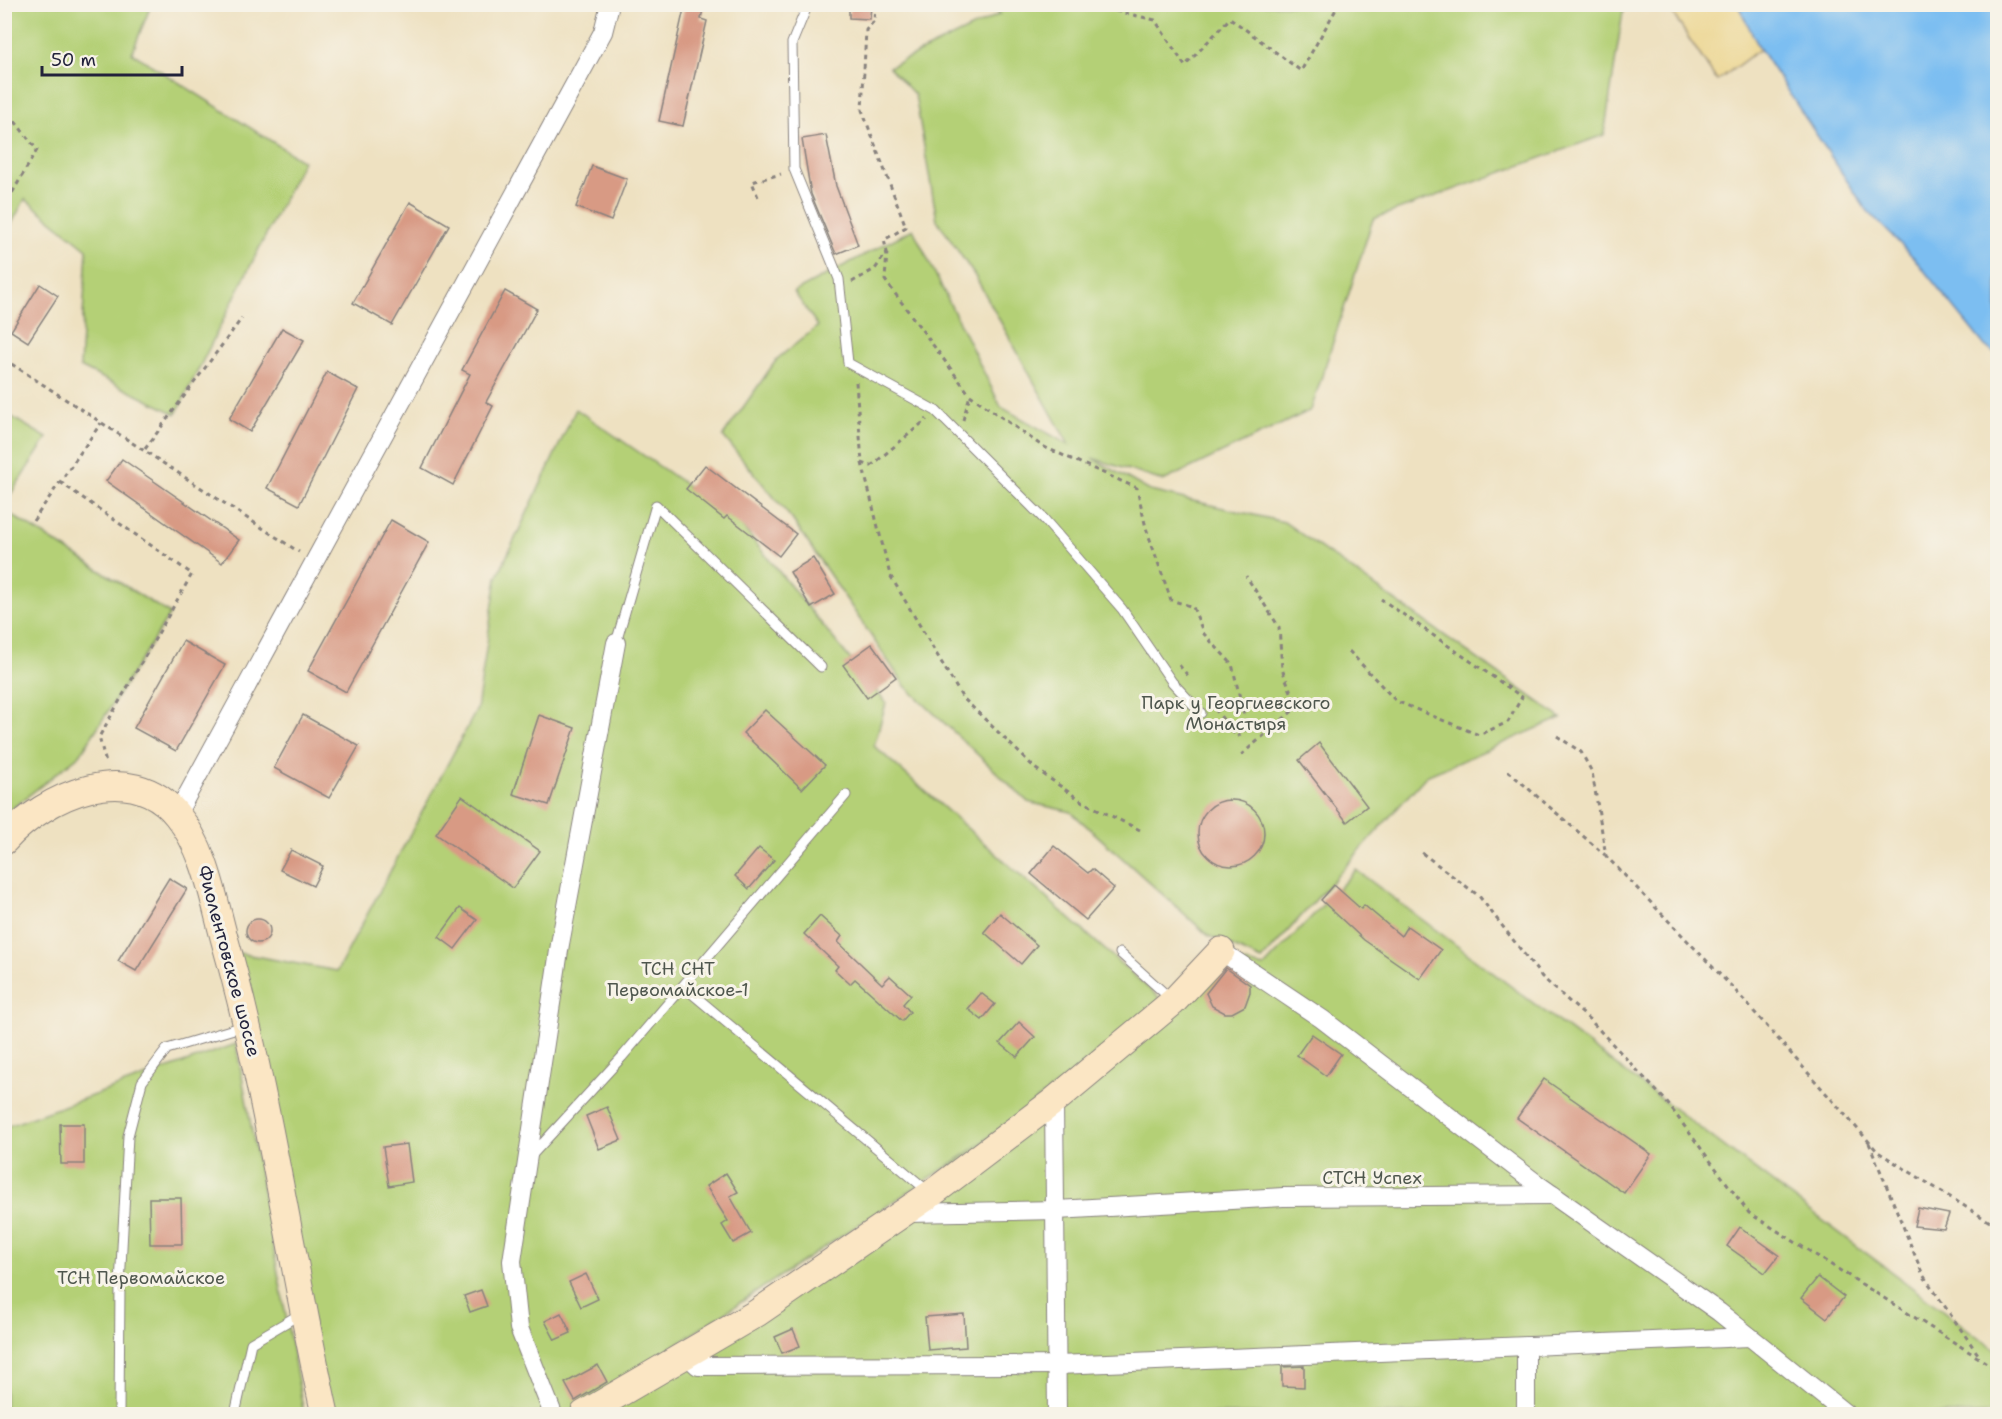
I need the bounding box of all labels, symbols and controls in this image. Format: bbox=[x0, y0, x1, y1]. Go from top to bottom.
scale bar bbox=[42, 39, 182, 77]
text: 50 m bbox=[51, 48, 96, 72]
park label: Парк у Георгиевского Монастыря bbox=[1142, 691, 1330, 736]
street label: Фиолентовское шоссе bbox=[192, 863, 266, 1059]
park label: ТСН СНТ Первомайское-1 bbox=[607, 957, 749, 1002]
park label: СТСН Успех bbox=[1322, 1166, 1422, 1190]
park label: ТСН Первомайское bbox=[57, 1266, 225, 1290]

